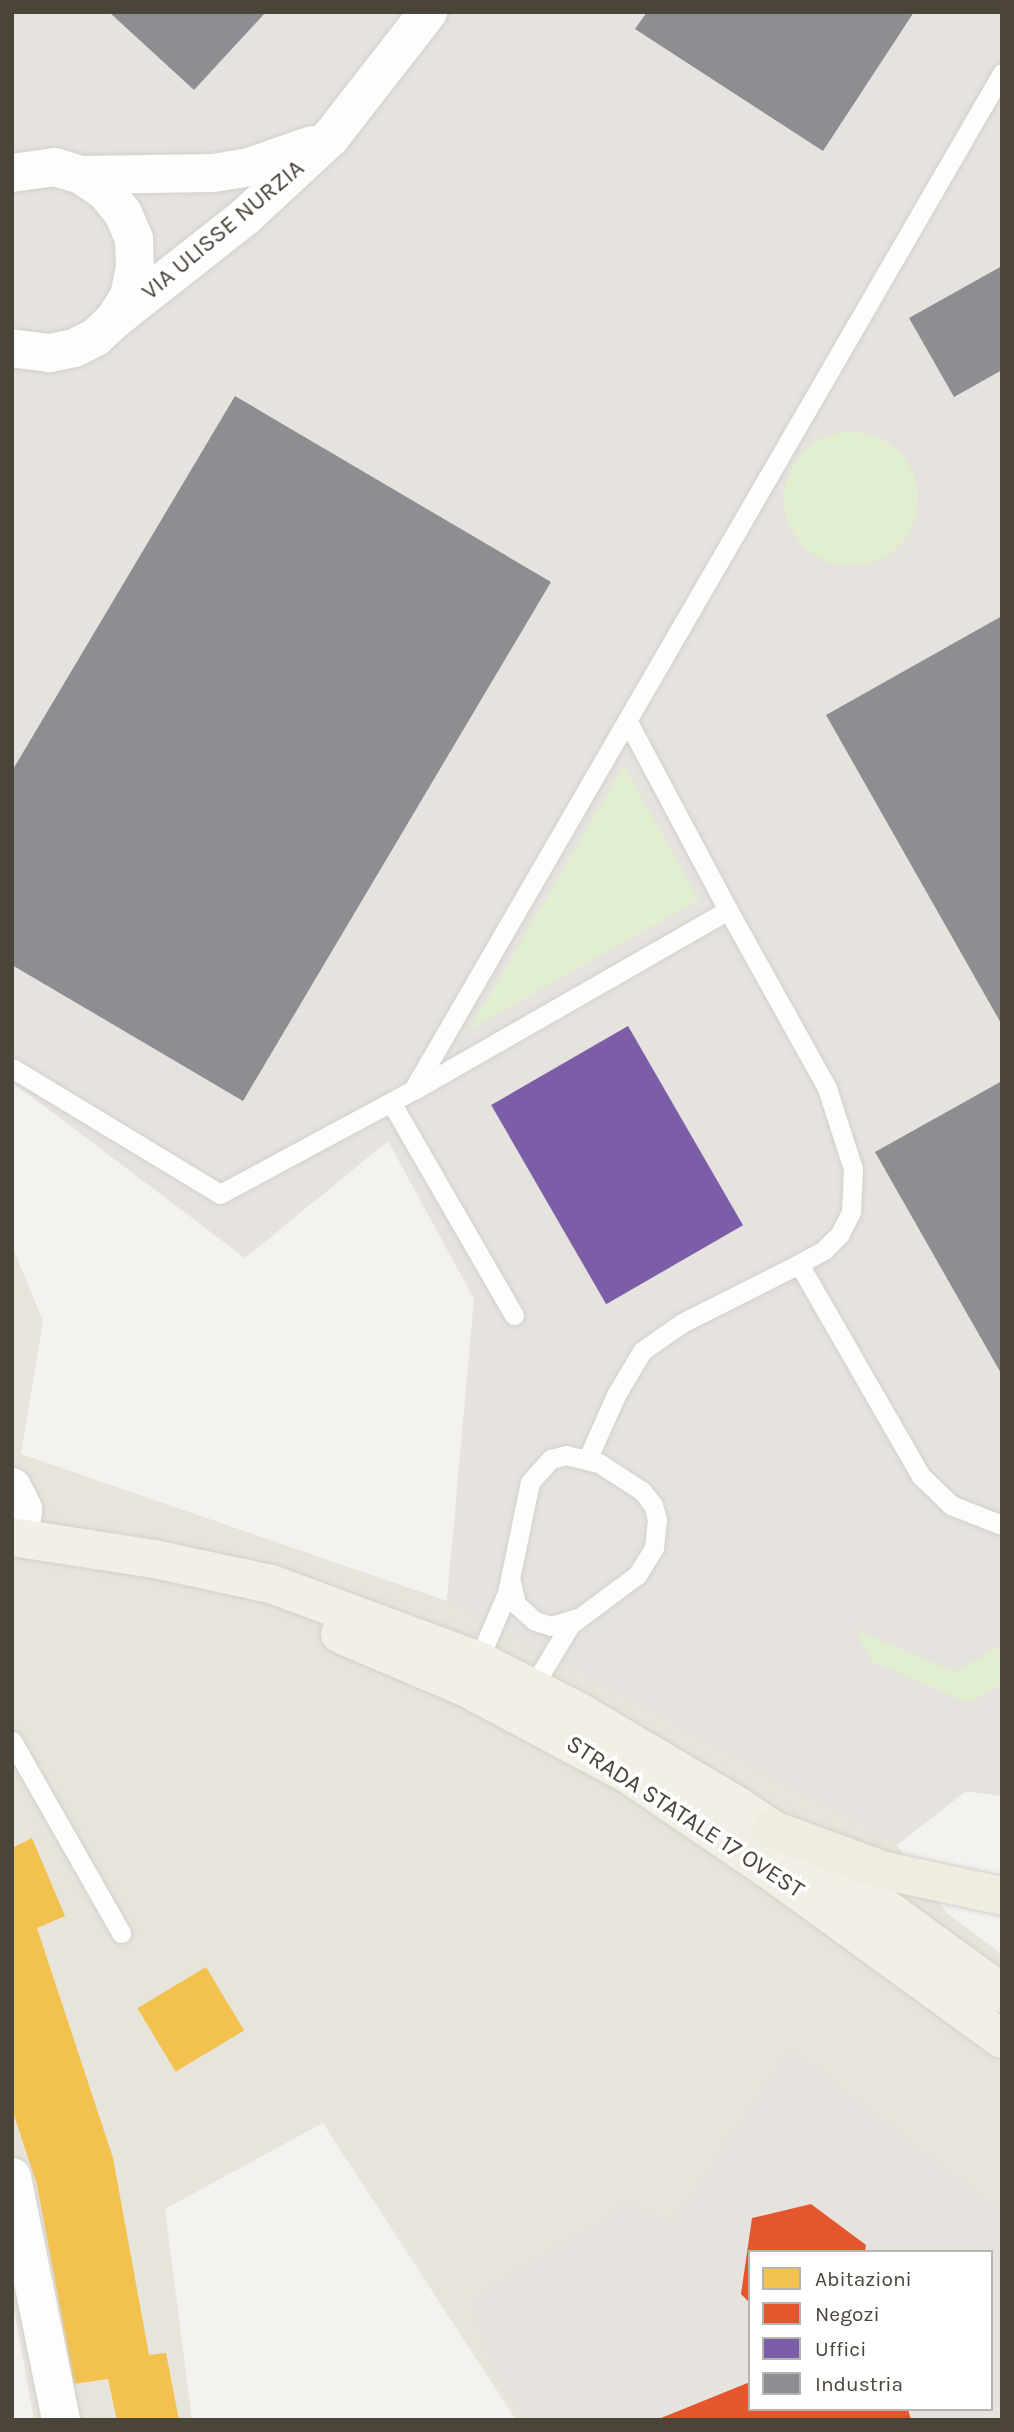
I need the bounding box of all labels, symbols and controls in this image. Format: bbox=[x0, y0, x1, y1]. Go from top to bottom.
street label: VIA ULISSE NURZIA bbox=[136, 154, 310, 306]
street label: STRADA STATALE 17 OVEST bbox=[561, 1729, 809, 1905]
legend bbox=[748, 2250, 993, 2411]
text: Abitazioni bbox=[815, 2267, 912, 2291]
text: Negozi bbox=[815, 2302, 880, 2326]
text: Uffici bbox=[815, 2337, 866, 2361]
text: Industria bbox=[815, 2372, 903, 2396]

